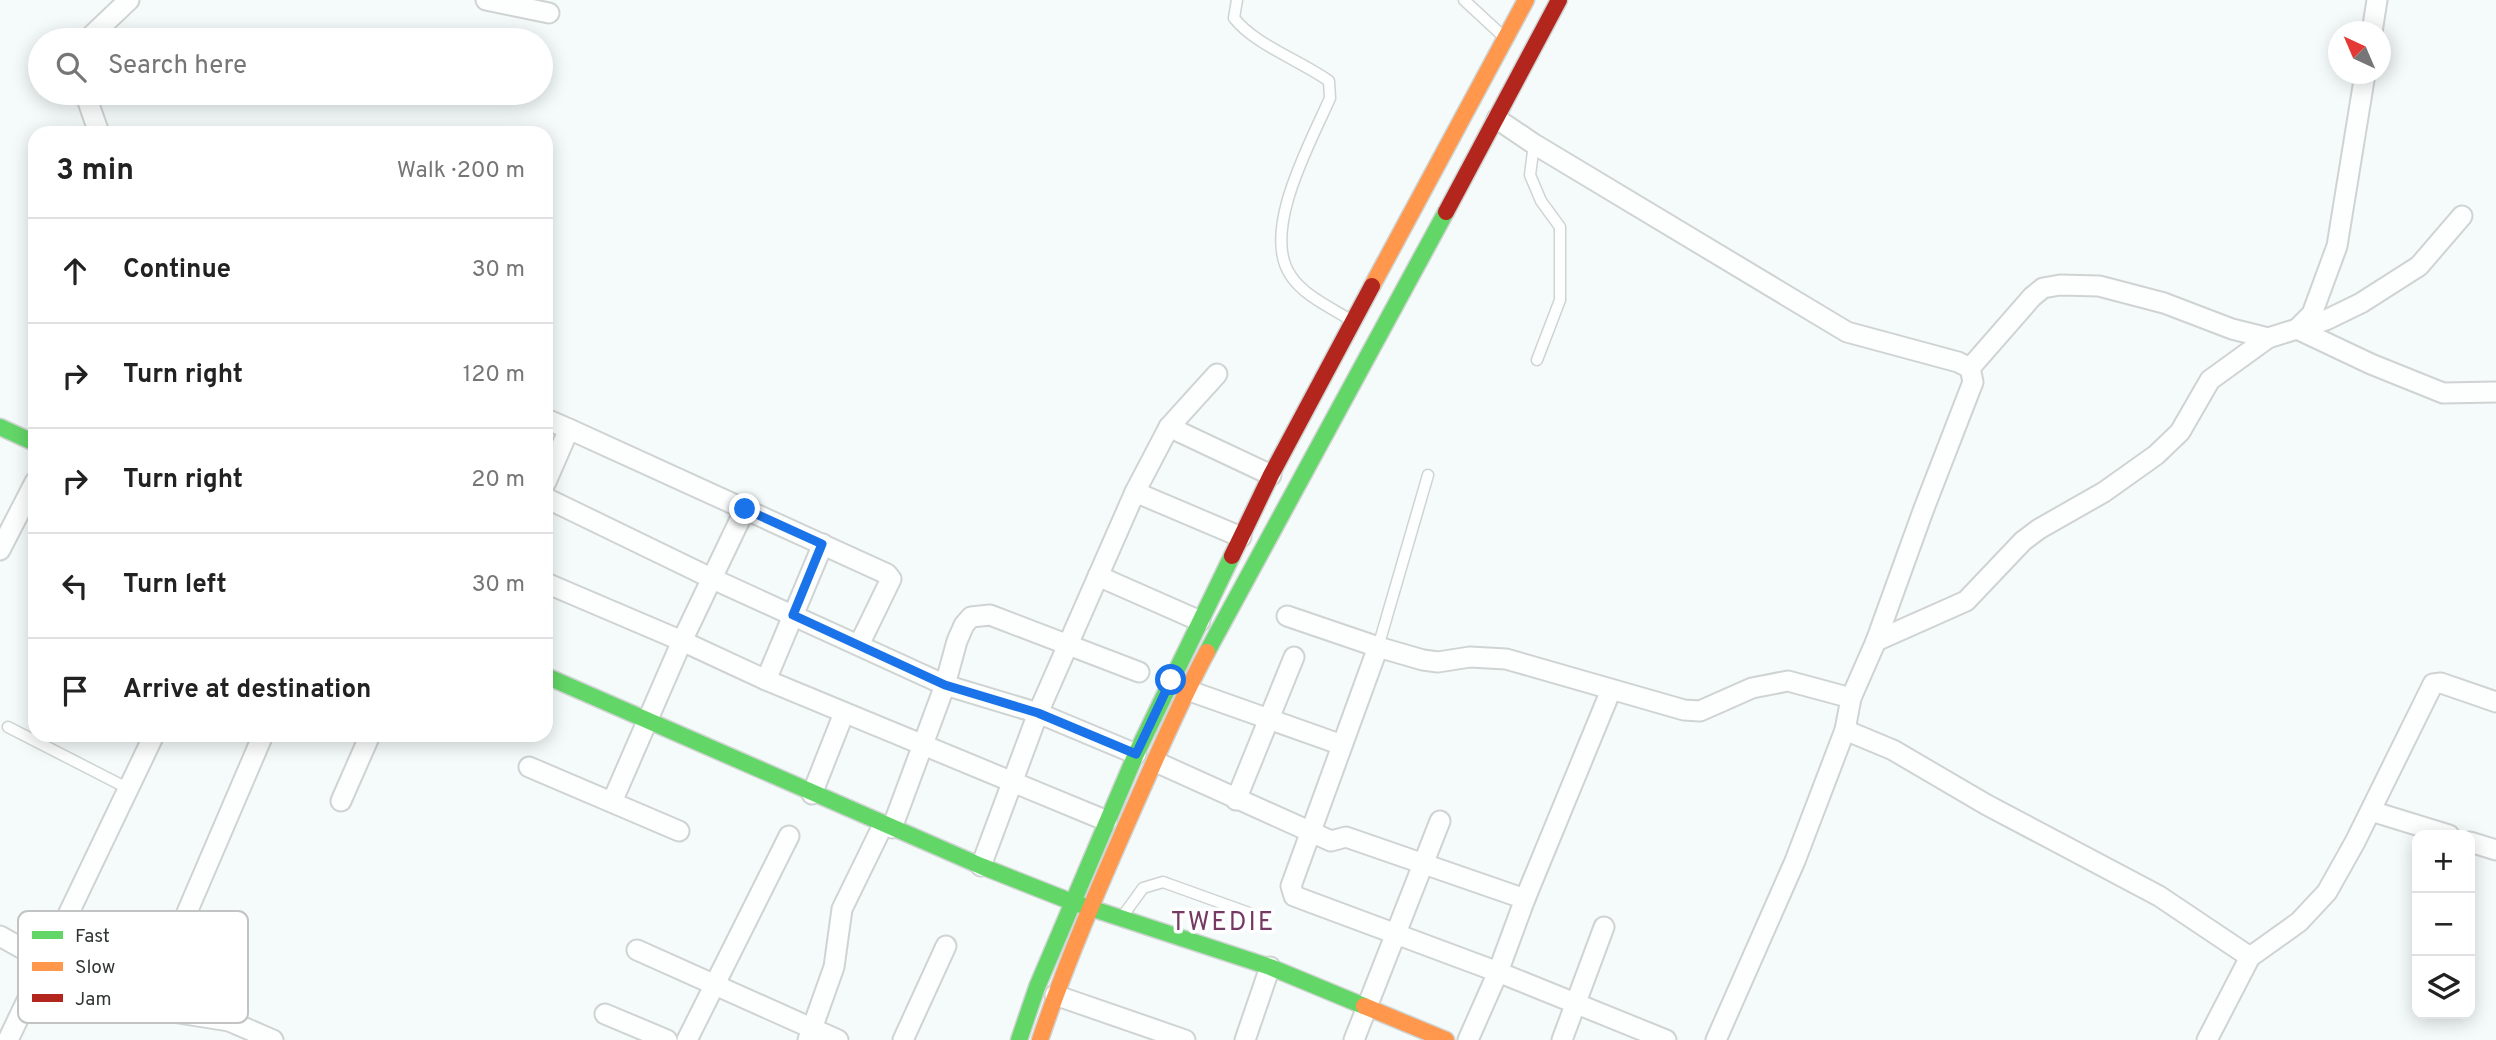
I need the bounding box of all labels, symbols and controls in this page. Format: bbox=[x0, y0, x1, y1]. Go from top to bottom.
north arrow bbox=[2328, 21, 2391, 84]
search box bbox=[28, 28, 553, 105]
icon: search bbox=[52, 48, 90, 86]
text: Search here bbox=[108, 50, 247, 83]
text: 3 min bbox=[56, 153, 134, 190]
text: Walk · 200 m bbox=[397, 157, 525, 186]
icon: ahead bbox=[56, 252, 94, 290]
text: Continue bbox=[123, 254, 231, 287]
text: 30 m bbox=[472, 256, 525, 285]
icon: right bbox=[56, 357, 94, 395]
text: Turn right bbox=[123, 359, 243, 392]
text: 120 m bbox=[463, 361, 525, 390]
icon: right bbox=[56, 462, 94, 500]
text: Turn right bbox=[123, 464, 243, 497]
text: 20 m bbox=[471, 466, 525, 495]
route end bbox=[729, 493, 760, 524]
icon: left bbox=[56, 567, 94, 605]
text: Turn left bbox=[123, 569, 227, 602]
text: 30 m bbox=[472, 571, 525, 600]
route start bbox=[1155, 664, 1186, 695]
icon: arrive bbox=[56, 672, 94, 710]
text: Arrive at destination bbox=[123, 674, 371, 707]
map controls bbox=[2412, 830, 2475, 1019]
button: + bbox=[2412, 830, 2475, 893]
button: − bbox=[2412, 893, 2475, 956]
district label: TWEDIE bbox=[1171, 907, 1275, 940]
legend bbox=[18, 911, 248, 1023]
text: Fast bbox=[75, 925, 110, 949]
text: Slow bbox=[75, 956, 115, 980]
button: layers bbox=[2412, 956, 2475, 1019]
text: Jam bbox=[75, 988, 112, 1012]

